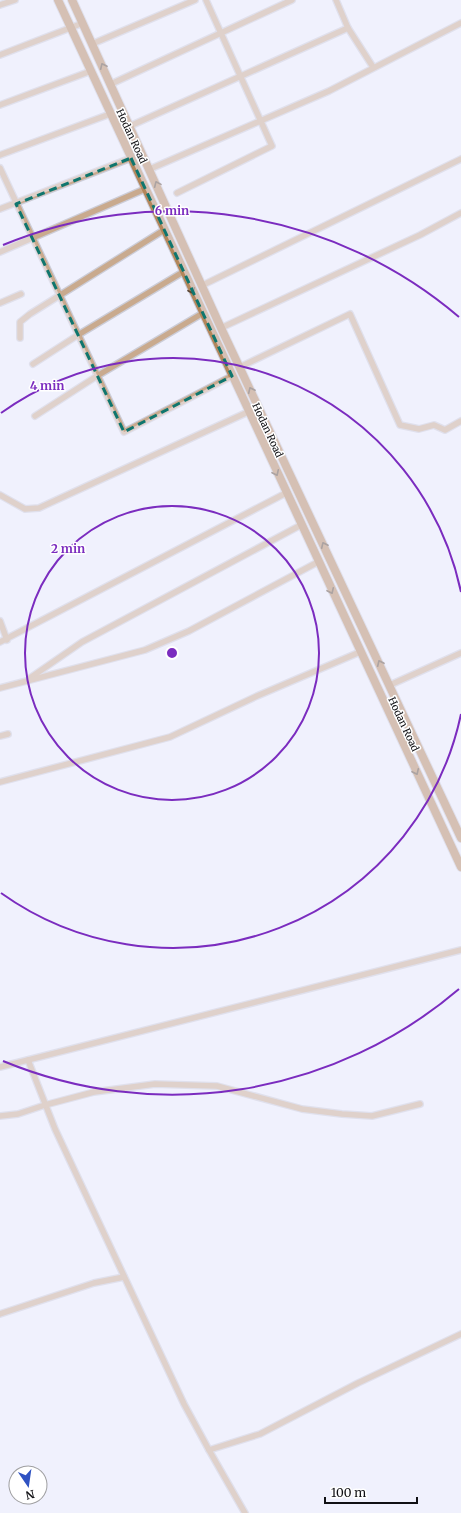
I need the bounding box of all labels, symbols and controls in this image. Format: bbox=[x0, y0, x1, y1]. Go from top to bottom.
one-way arrow bbox=[99, 63, 107, 70]
street label: Hodan Road bbox=[113, 107, 150, 166]
one-way arrow bbox=[153, 181, 161, 188]
text: 6 min bbox=[155, 203, 189, 218]
one-way arrow bbox=[187, 287, 195, 295]
text: 4 min bbox=[30, 378, 64, 393]
one-way arrow bbox=[248, 387, 256, 394]
street label: Hodan Road bbox=[249, 401, 286, 460]
one-way arrow bbox=[271, 468, 279, 476]
text: 2 min bbox=[51, 541, 85, 556]
one-way arrow bbox=[321, 542, 329, 550]
one-way arrow bbox=[326, 586, 334, 594]
centre of rings bbox=[165, 646, 179, 660]
one-way arrow bbox=[377, 660, 385, 667]
street label: Hodan Road bbox=[385, 695, 422, 754]
one-way arrow bbox=[411, 767, 419, 775]
north arrow bbox=[8, 1465, 48, 1505]
scale bar bbox=[325, 1479, 417, 1505]
text: 100 m bbox=[331, 1485, 366, 1500]
text: N bbox=[24, 1487, 36, 1503]

